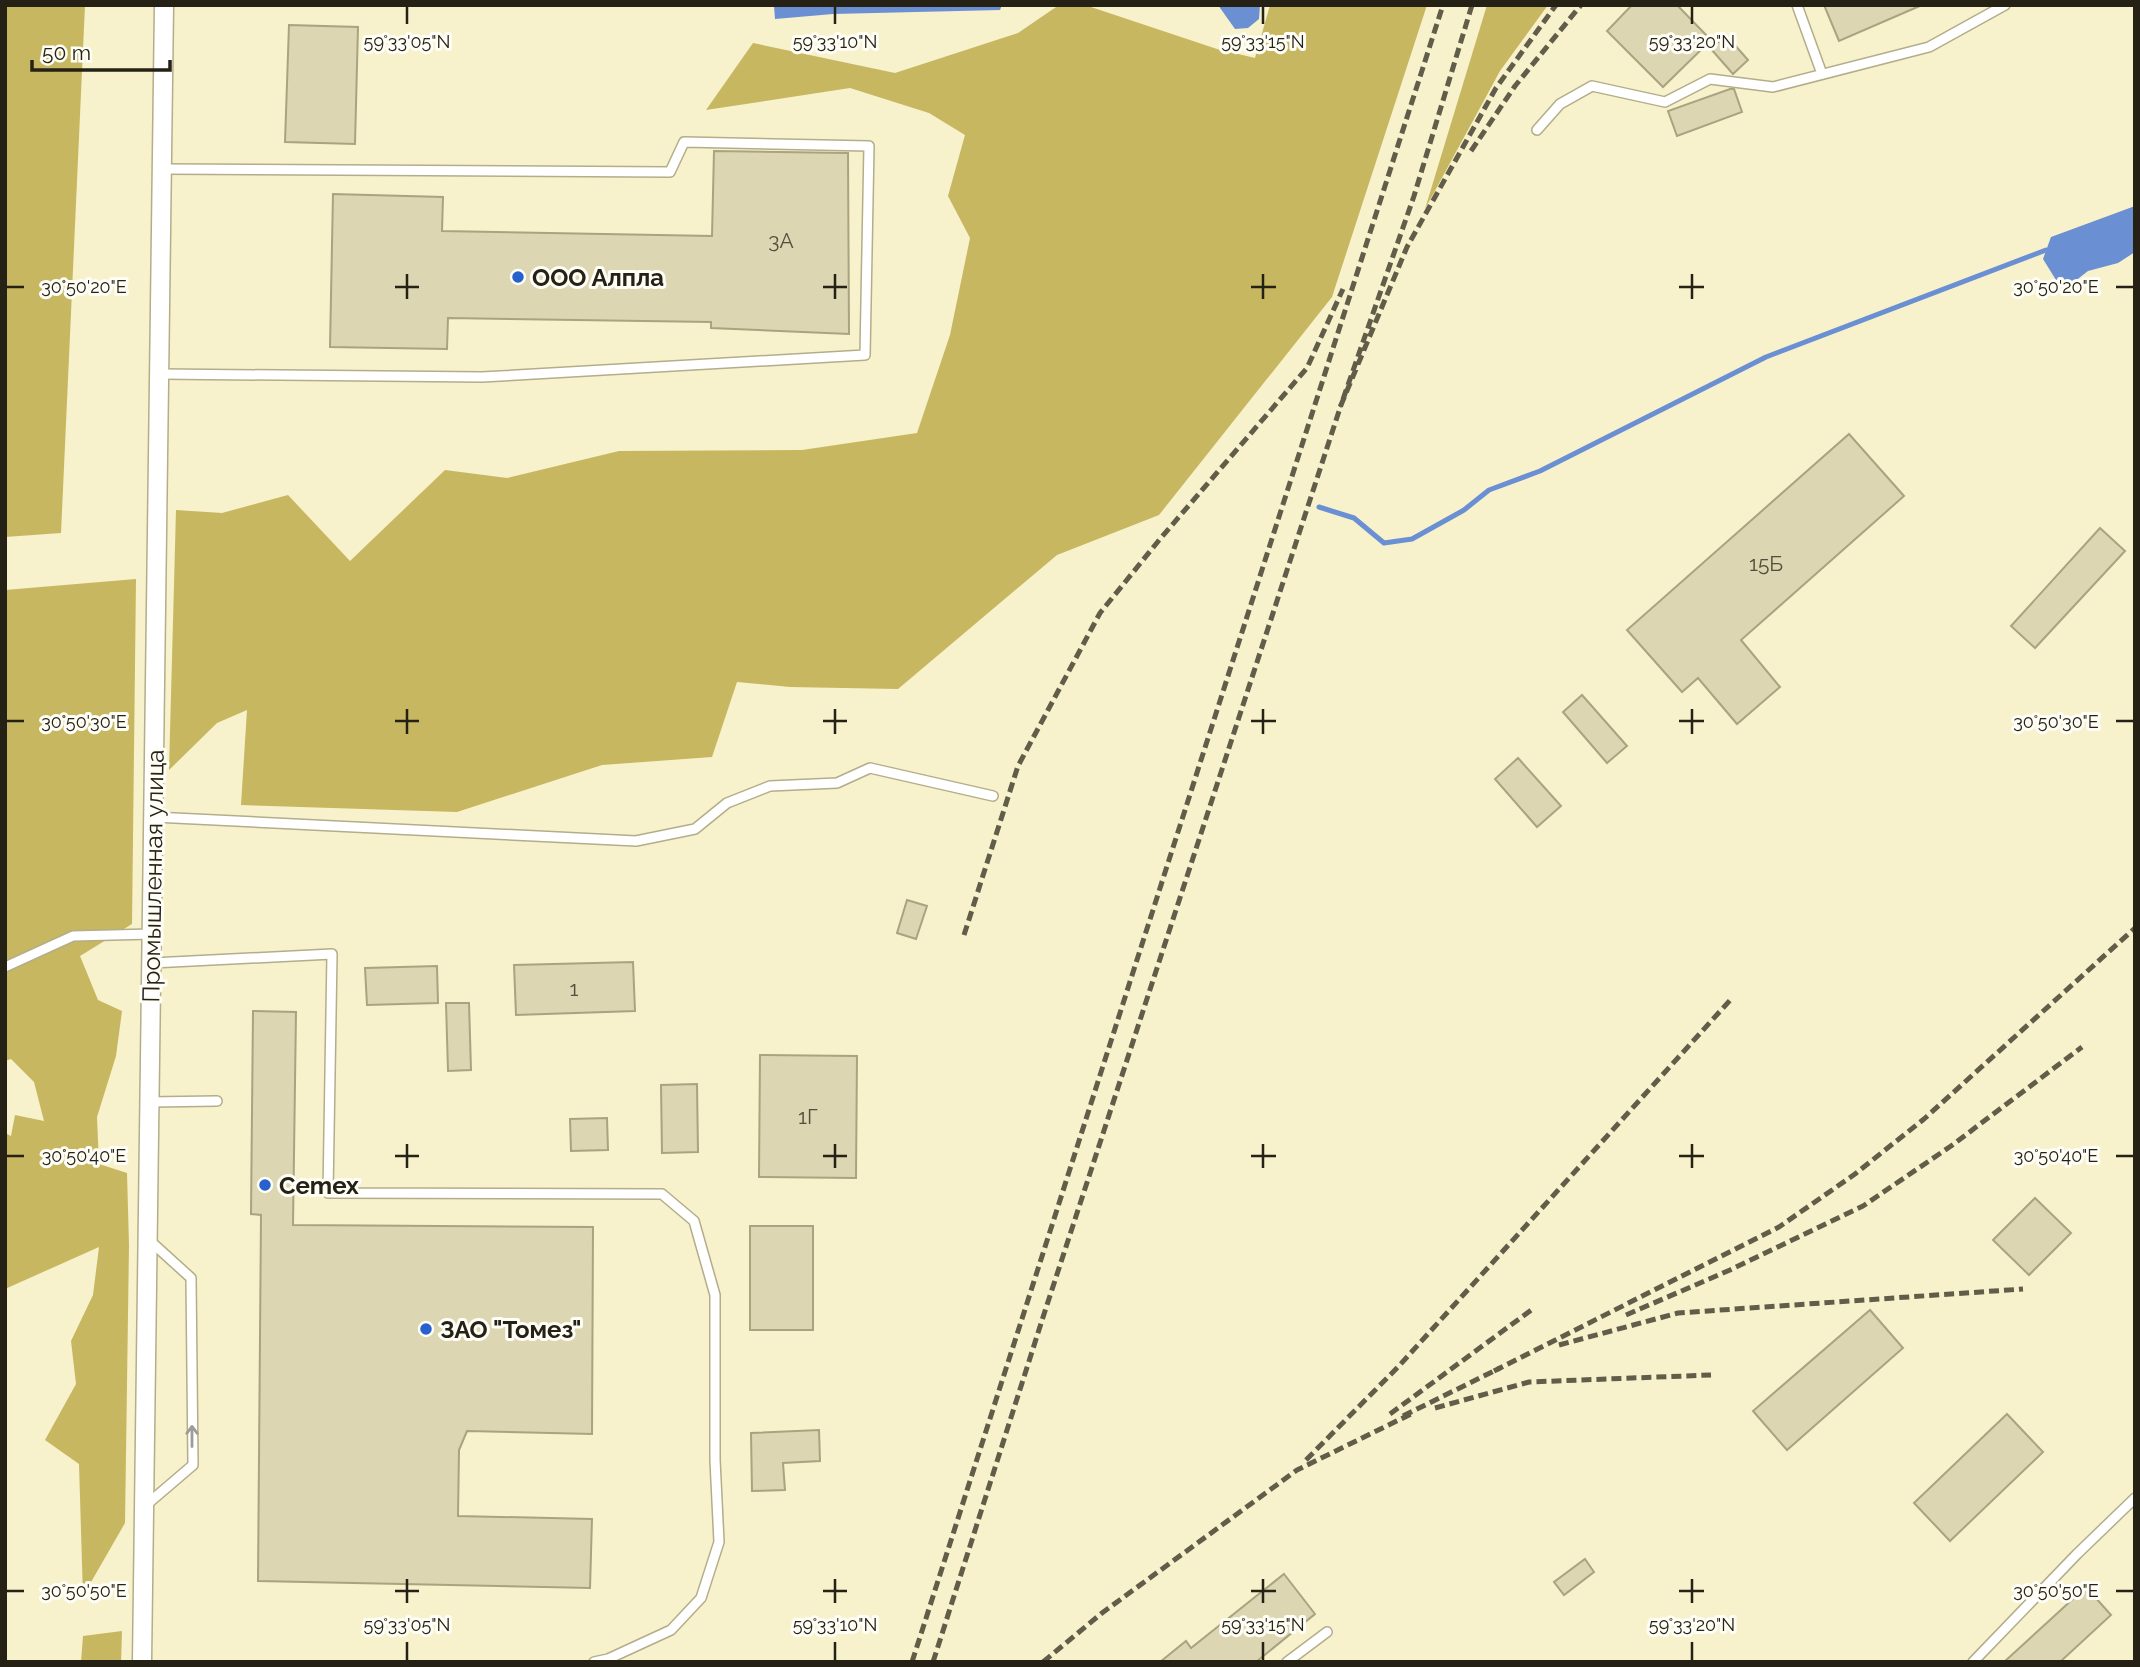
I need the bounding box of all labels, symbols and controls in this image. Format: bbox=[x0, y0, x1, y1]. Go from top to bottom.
scale bar bbox=[32, 28, 170, 72]
text: 59°33'05"N bbox=[364, 31, 450, 52]
text: 59°33'10"N bbox=[793, 31, 877, 52]
text: 59°33'15"N bbox=[1221, 31, 1305, 52]
text: 59°33'20"N bbox=[1649, 31, 1735, 52]
text: 50 m bbox=[42, 40, 91, 65]
house number: 3А bbox=[768, 228, 794, 253]
place label: ООО Алпла bbox=[532, 263, 664, 292]
marker: ООО Алпла bbox=[510, 269, 526, 285]
text: 30°50'20"E bbox=[41, 276, 127, 297]
text: 30°50'20"E bbox=[2013, 276, 2099, 297]
house number: 15Б bbox=[1749, 551, 1783, 576]
text: 30°50'30"E bbox=[41, 711, 127, 732]
text: 30°50'30"E bbox=[2013, 711, 2099, 732]
street label: Промышленная улица bbox=[136, 749, 170, 1003]
house number: 1 bbox=[570, 976, 579, 1001]
house number: 1Г bbox=[798, 1104, 818, 1129]
text: 30°50'40"E bbox=[42, 1145, 126, 1166]
text: 30°50'40"E bbox=[2014, 1145, 2098, 1166]
place label: Cemex bbox=[279, 1171, 359, 1200]
marker: Cemex bbox=[257, 1177, 273, 1193]
place label: ЗАО "Томез" bbox=[440, 1315, 581, 1344]
marker: ЗАО "Томез" bbox=[418, 1321, 434, 1337]
one-way arrow bbox=[185, 1425, 199, 1448]
text: 30°50'50"E bbox=[41, 1580, 127, 1601]
text: 30°50'50"E bbox=[2013, 1580, 2099, 1601]
text: 59°33'05"N bbox=[364, 1614, 450, 1635]
text: 59°33'10"N bbox=[793, 1614, 877, 1635]
text: 59°33'15"N bbox=[1221, 1614, 1305, 1635]
text: 59°33'20"N bbox=[1649, 1614, 1735, 1635]

